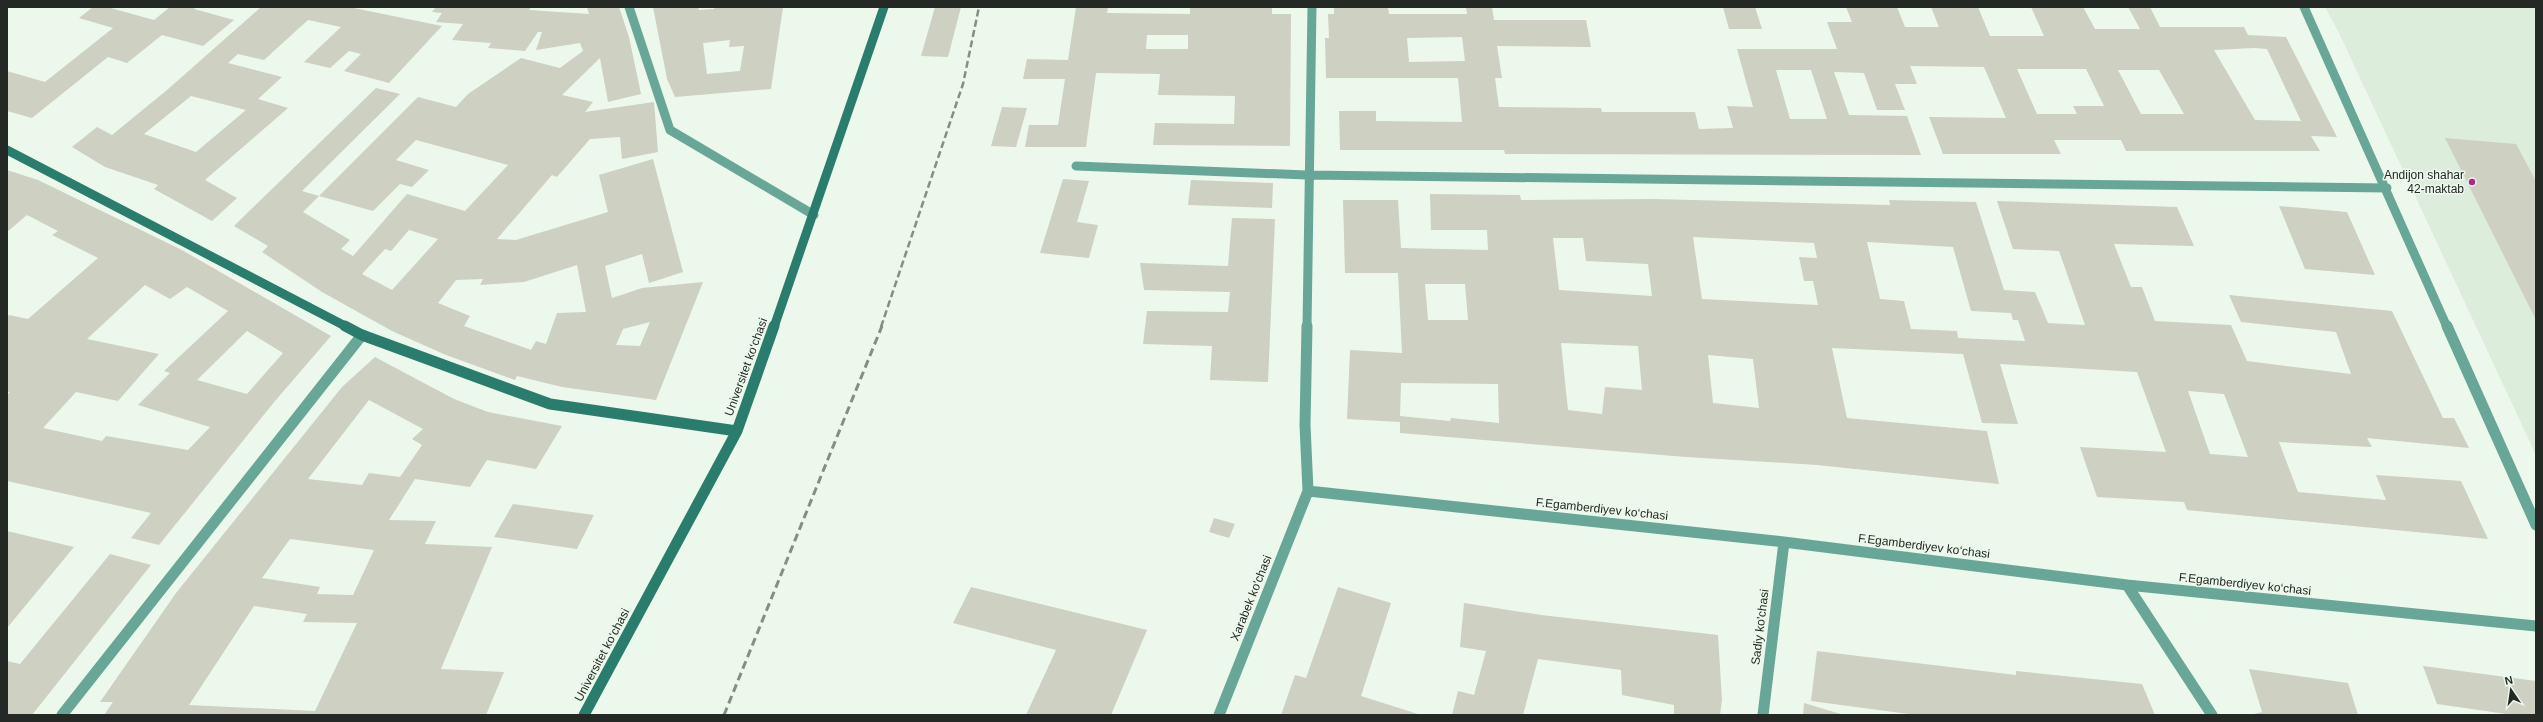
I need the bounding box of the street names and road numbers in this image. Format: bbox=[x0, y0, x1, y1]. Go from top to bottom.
street label: Universitet kо‘chasi bbox=[722, 316, 770, 418]
street label: F.Egamberdiyev kо‘chasi bbox=[1535, 495, 1669, 523]
street label: F.Egamberdiyev kо‘chasi bbox=[1857, 531, 1991, 561]
street label: Xarabek ko'chasi bbox=[1227, 553, 1275, 643]
street label: F.Egamberdiyev kо‘chasi bbox=[2178, 570, 2312, 598]
street label: Sadiy ko'chasi bbox=[1748, 588, 1772, 666]
street label: Universitet kо‘chasi bbox=[572, 606, 632, 704]

